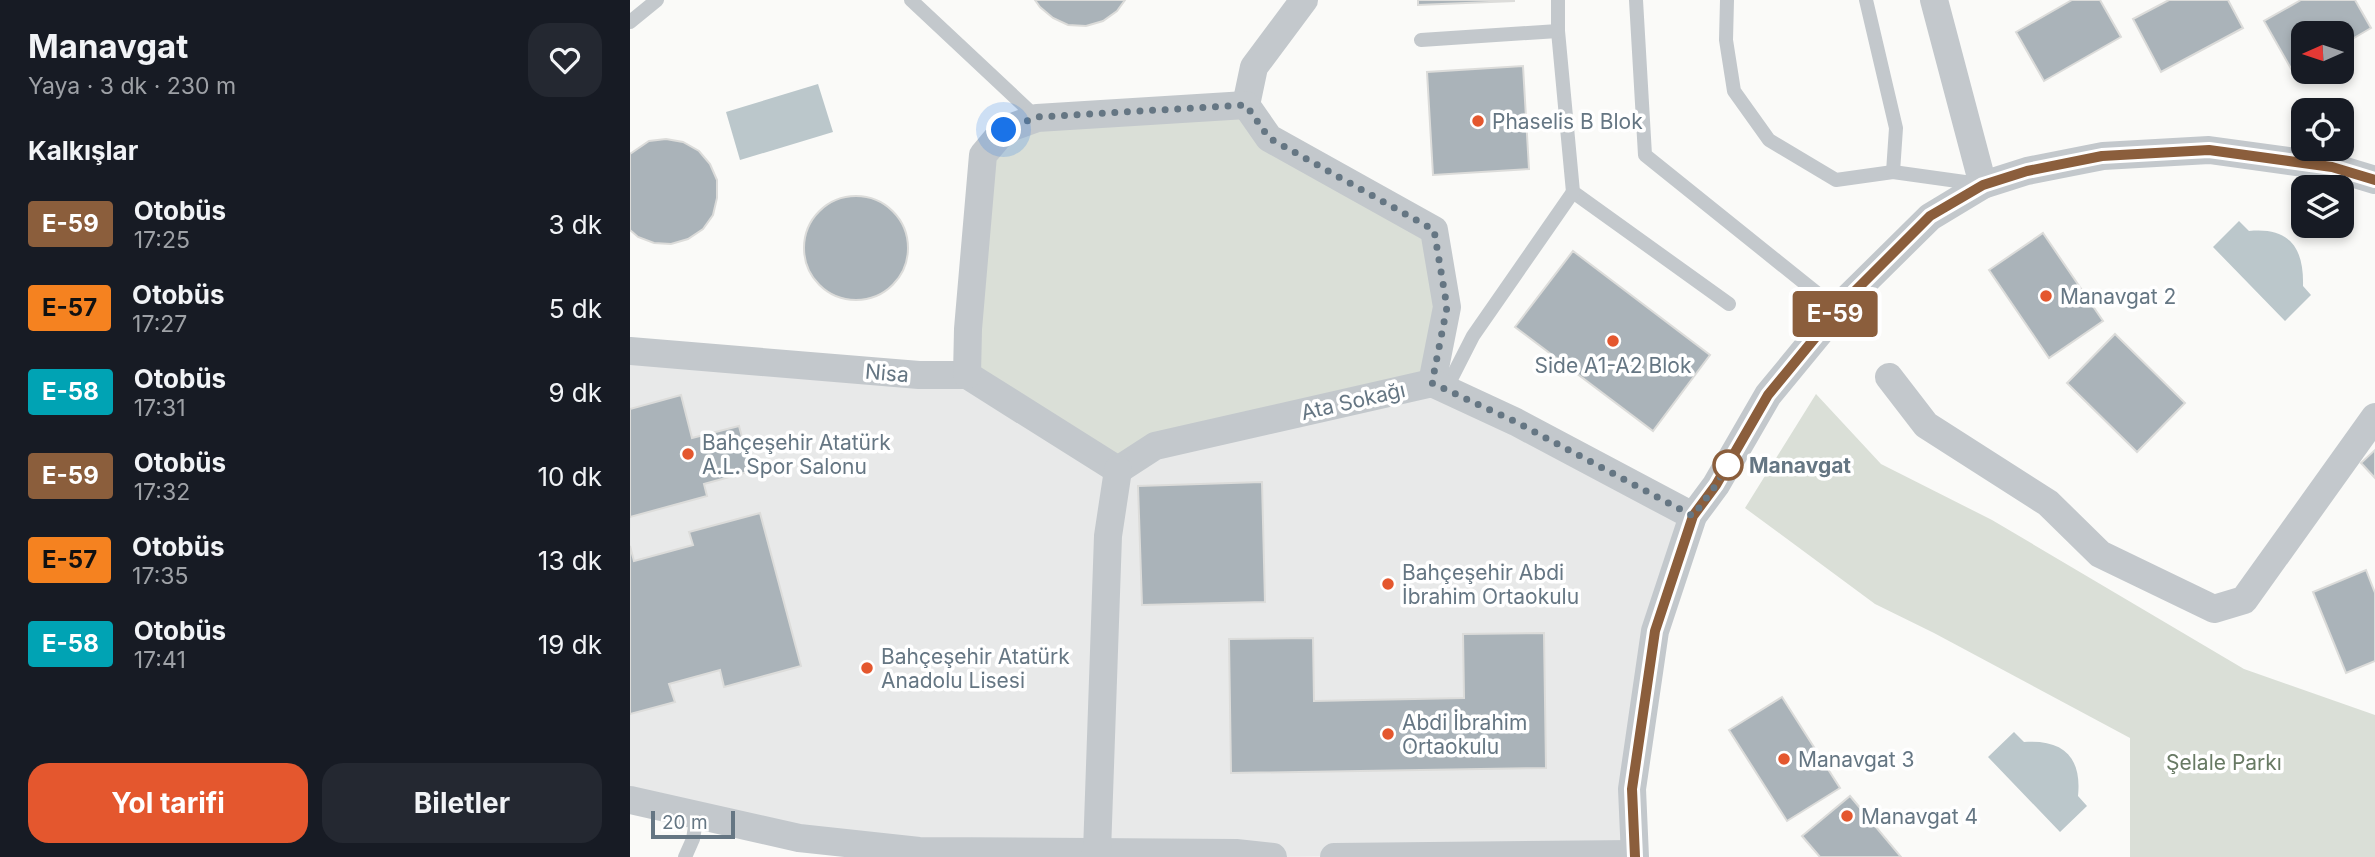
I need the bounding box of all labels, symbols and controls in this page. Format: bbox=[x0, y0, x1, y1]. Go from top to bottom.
north arrow bbox=[2291, 21, 2354, 84]
map controls bbox=[2291, 21, 2354, 238]
button: heart bbox=[528, 23, 602, 97]
text: Manavgat bbox=[28, 26, 188, 66]
text: Yaya · 3 dk · 230 m bbox=[28, 72, 236, 100]
button: locate bbox=[2291, 98, 2354, 161]
place label: Phaselis B Blok bbox=[1492, 109, 1643, 134]
your location bbox=[986, 112, 1021, 147]
marker: Phaselis B Blok bbox=[1470, 113, 1486, 129]
text: Kalkışlar bbox=[28, 135, 138, 166]
button: layers bbox=[2291, 175, 2354, 238]
text: Otobüs bbox=[134, 195, 226, 226]
text: E-59 bbox=[42, 209, 99, 238]
text: 3 dk bbox=[548, 209, 602, 240]
text: 17:25 bbox=[134, 226, 190, 254]
text: Otobüs bbox=[132, 279, 225, 310]
place label: Manavgat 2 bbox=[2060, 284, 2176, 309]
marker: Manavgat 2 bbox=[2038, 288, 2054, 304]
line badge: E-59 bbox=[1786, 291, 1884, 337]
text: E-57 bbox=[42, 293, 97, 322]
text: 5 dk bbox=[549, 293, 602, 324]
text: E-59 bbox=[1807, 299, 1863, 328]
text: 17:27 bbox=[132, 310, 187, 338]
marker: Side A1-A2 Blok bbox=[1605, 333, 1621, 349]
place label: Side A1-A2 Blok bbox=[1535, 353, 1692, 378]
street label: Nisa bbox=[864, 359, 910, 387]
text: Otobüs bbox=[134, 363, 226, 394]
text: E-58 bbox=[42, 377, 99, 406]
text: 9 dk bbox=[548, 377, 602, 408]
street label: Ata Sokağı bbox=[1298, 377, 1408, 425]
text: 17:31 bbox=[134, 394, 186, 422]
place label: Bahçeşehir Atatürk A.L. Spor Salonu bbox=[702, 430, 891, 479]
marker: Bahçeşehir Atatürk A.L. Spor Salonu bbox=[680, 446, 696, 462]
text: Otobüs bbox=[134, 447, 226, 478]
marker: Manavgat bbox=[1713, 450, 1743, 480]
place label: Manavgat bbox=[1749, 453, 1851, 478]
text: E-59 bbox=[42, 461, 99, 490]
text: 10 dk bbox=[538, 461, 602, 492]
text: 17:32 bbox=[134, 478, 190, 506]
text: Otobüs bbox=[132, 531, 225, 562]
text: E-57 bbox=[42, 545, 97, 574]
text: 13 dk bbox=[538, 545, 602, 576]
place label: Bahçeşehir Abdi İbrahim Ortaokulu bbox=[1402, 560, 1579, 609]
text: 17:35 bbox=[132, 562, 189, 590]
marker: Bahçeşehir Abdi İbrahim Ortaokulu bbox=[1380, 576, 1396, 592]
text: Otobüs bbox=[134, 615, 226, 646]
text: E-58 bbox=[42, 629, 99, 658]
text: 19 dk bbox=[538, 629, 602, 660]
place label: Bahçeşehir Atatürk Anadolu Lisesi bbox=[881, 644, 1070, 693]
text: 17:41 bbox=[134, 646, 186, 674]
marker: Bahçeşehir Atatürk Anadolu Lisesi bbox=[859, 660, 875, 676]
place label: Abdi İbrahim Ortaokulu bbox=[1402, 709, 1527, 759]
marker: Abdi İbrahim Ortaokulu bbox=[1380, 726, 1396, 742]
place label: Manavgat 3 bbox=[1798, 747, 1914, 772]
park label: Şelale Parkı bbox=[2166, 750, 2282, 775]
marker: Manavgat 3 bbox=[1776, 751, 1792, 767]
button: Yol tarifi bbox=[28, 763, 308, 843]
button: Biletler bbox=[322, 763, 602, 843]
place label: Manavgat 4 bbox=[1861, 804, 1978, 829]
scale bar bbox=[651, 808, 735, 840]
marker: Manavgat 4 bbox=[1839, 808, 1855, 824]
text: 20 m bbox=[662, 811, 708, 834]

